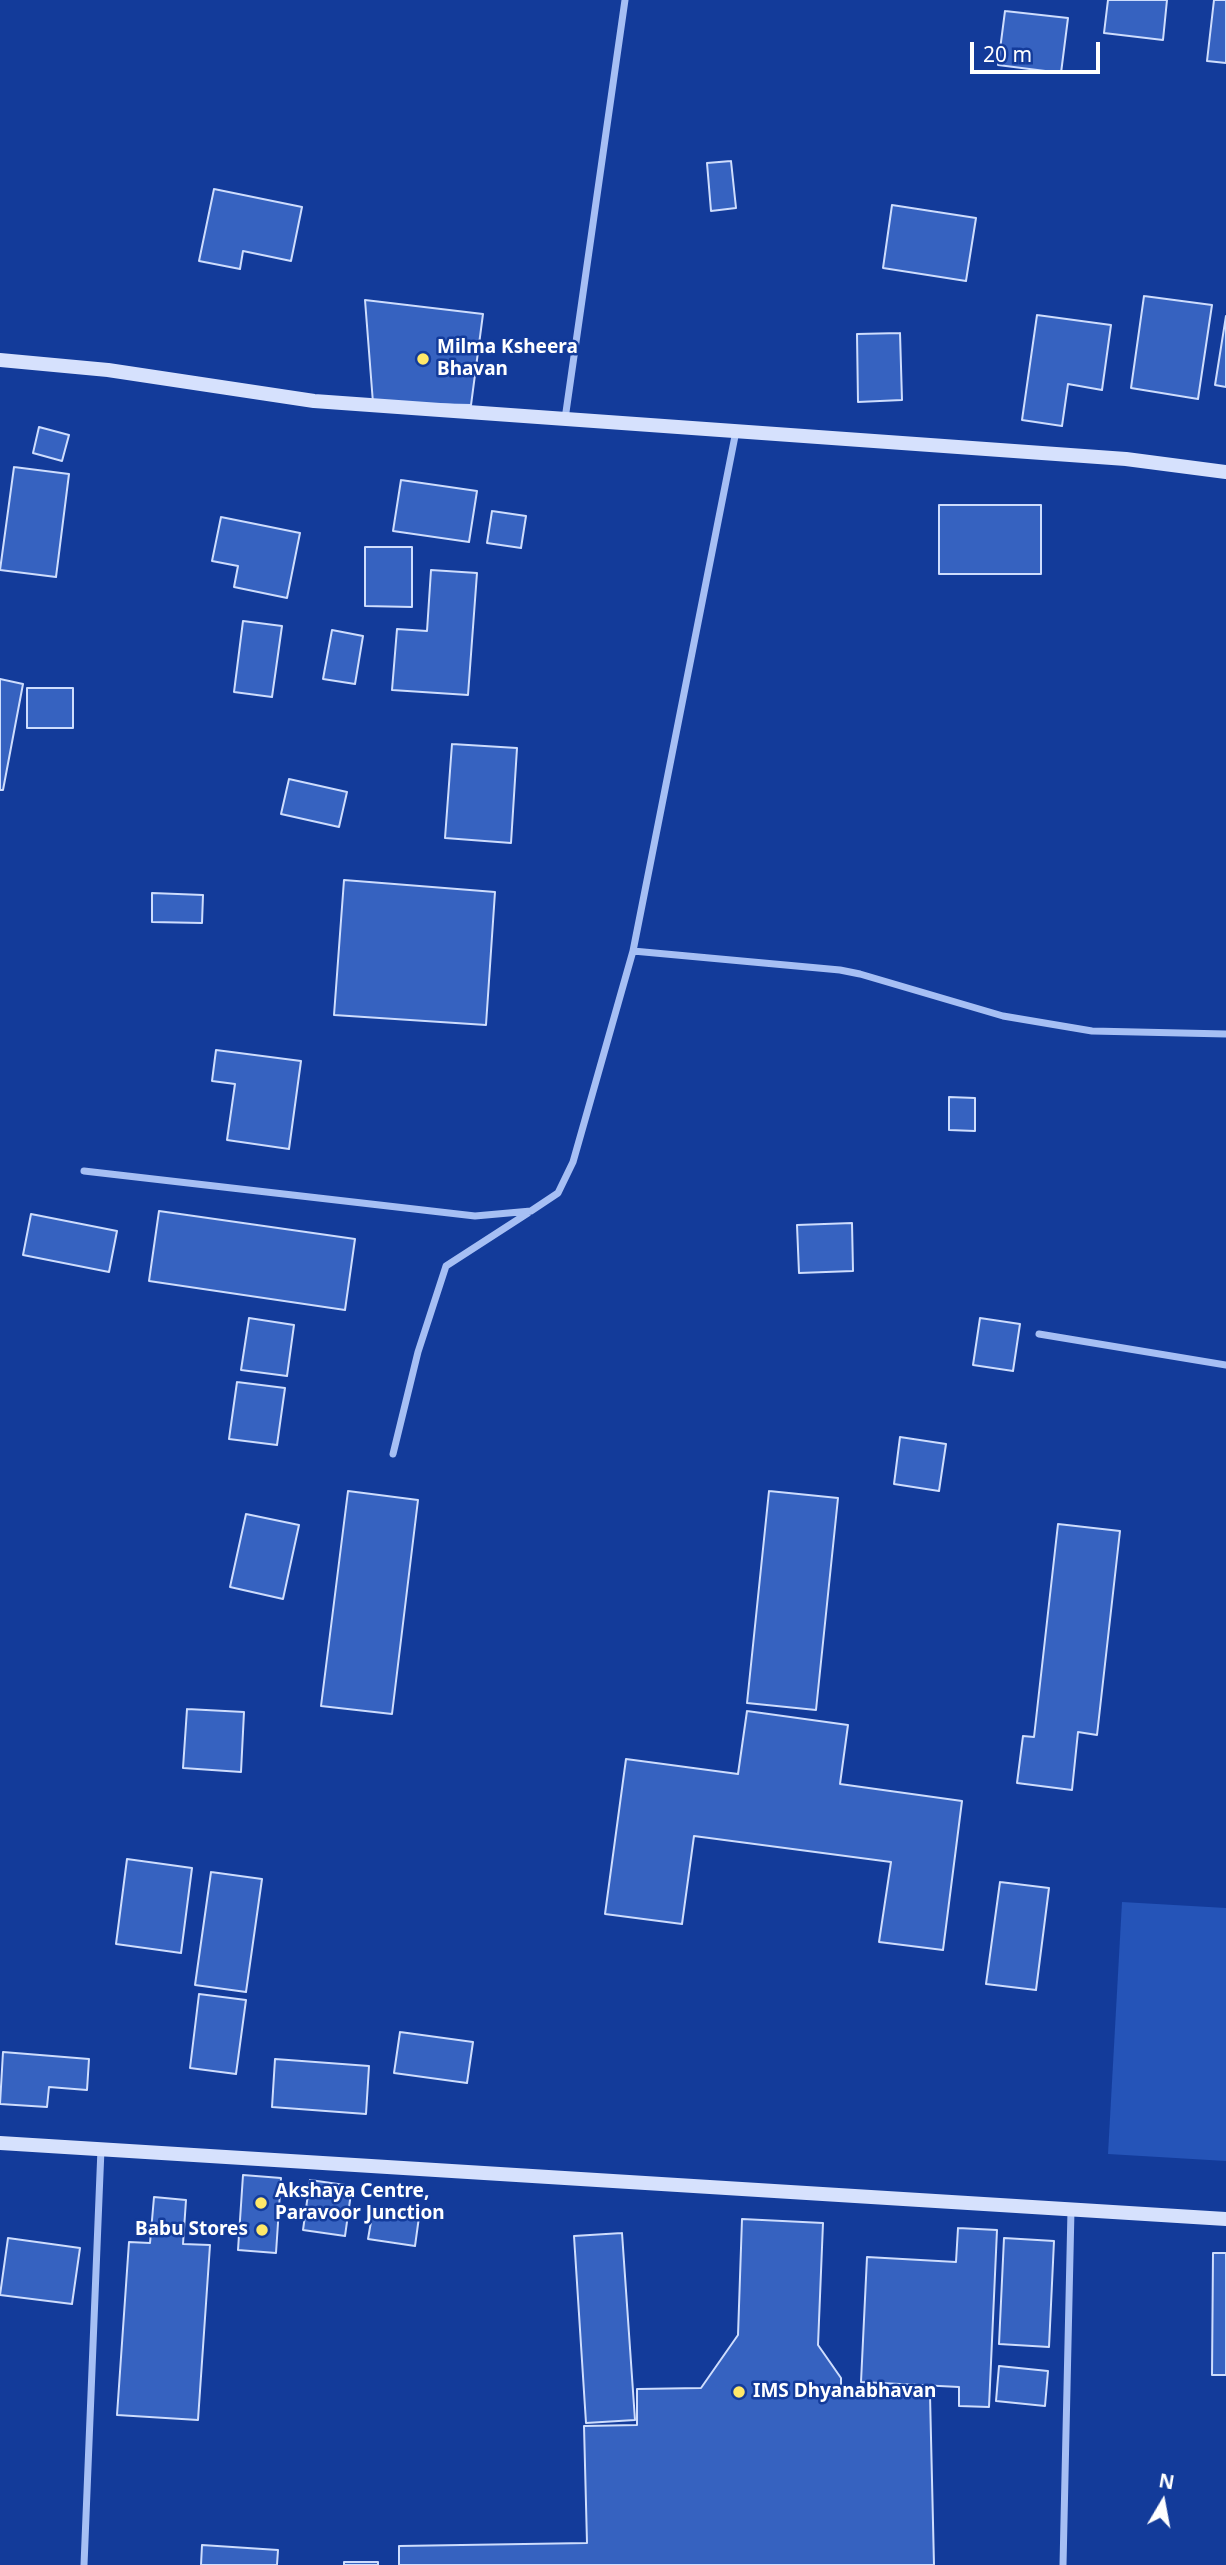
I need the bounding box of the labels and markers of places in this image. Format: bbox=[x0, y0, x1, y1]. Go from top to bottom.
place label: Milma Ksheera Bhavan bbox=[437, 337, 578, 381]
marker: Milma Ksheera Bhavan bbox=[415, 351, 431, 367]
place label: Akshaya Centre, Paravoor Junction bbox=[275, 2181, 445, 2225]
marker: Akshaya Centre, Paravoor Junction bbox=[253, 2195, 269, 2211]
place label: Babu Stores bbox=[135, 2219, 248, 2241]
marker: Babu Stores bbox=[254, 2222, 270, 2238]
place label: IMS Dhyanabhavan bbox=[753, 2381, 936, 2403]
marker: IMS Dhyanabhavan bbox=[731, 2384, 747, 2400]

